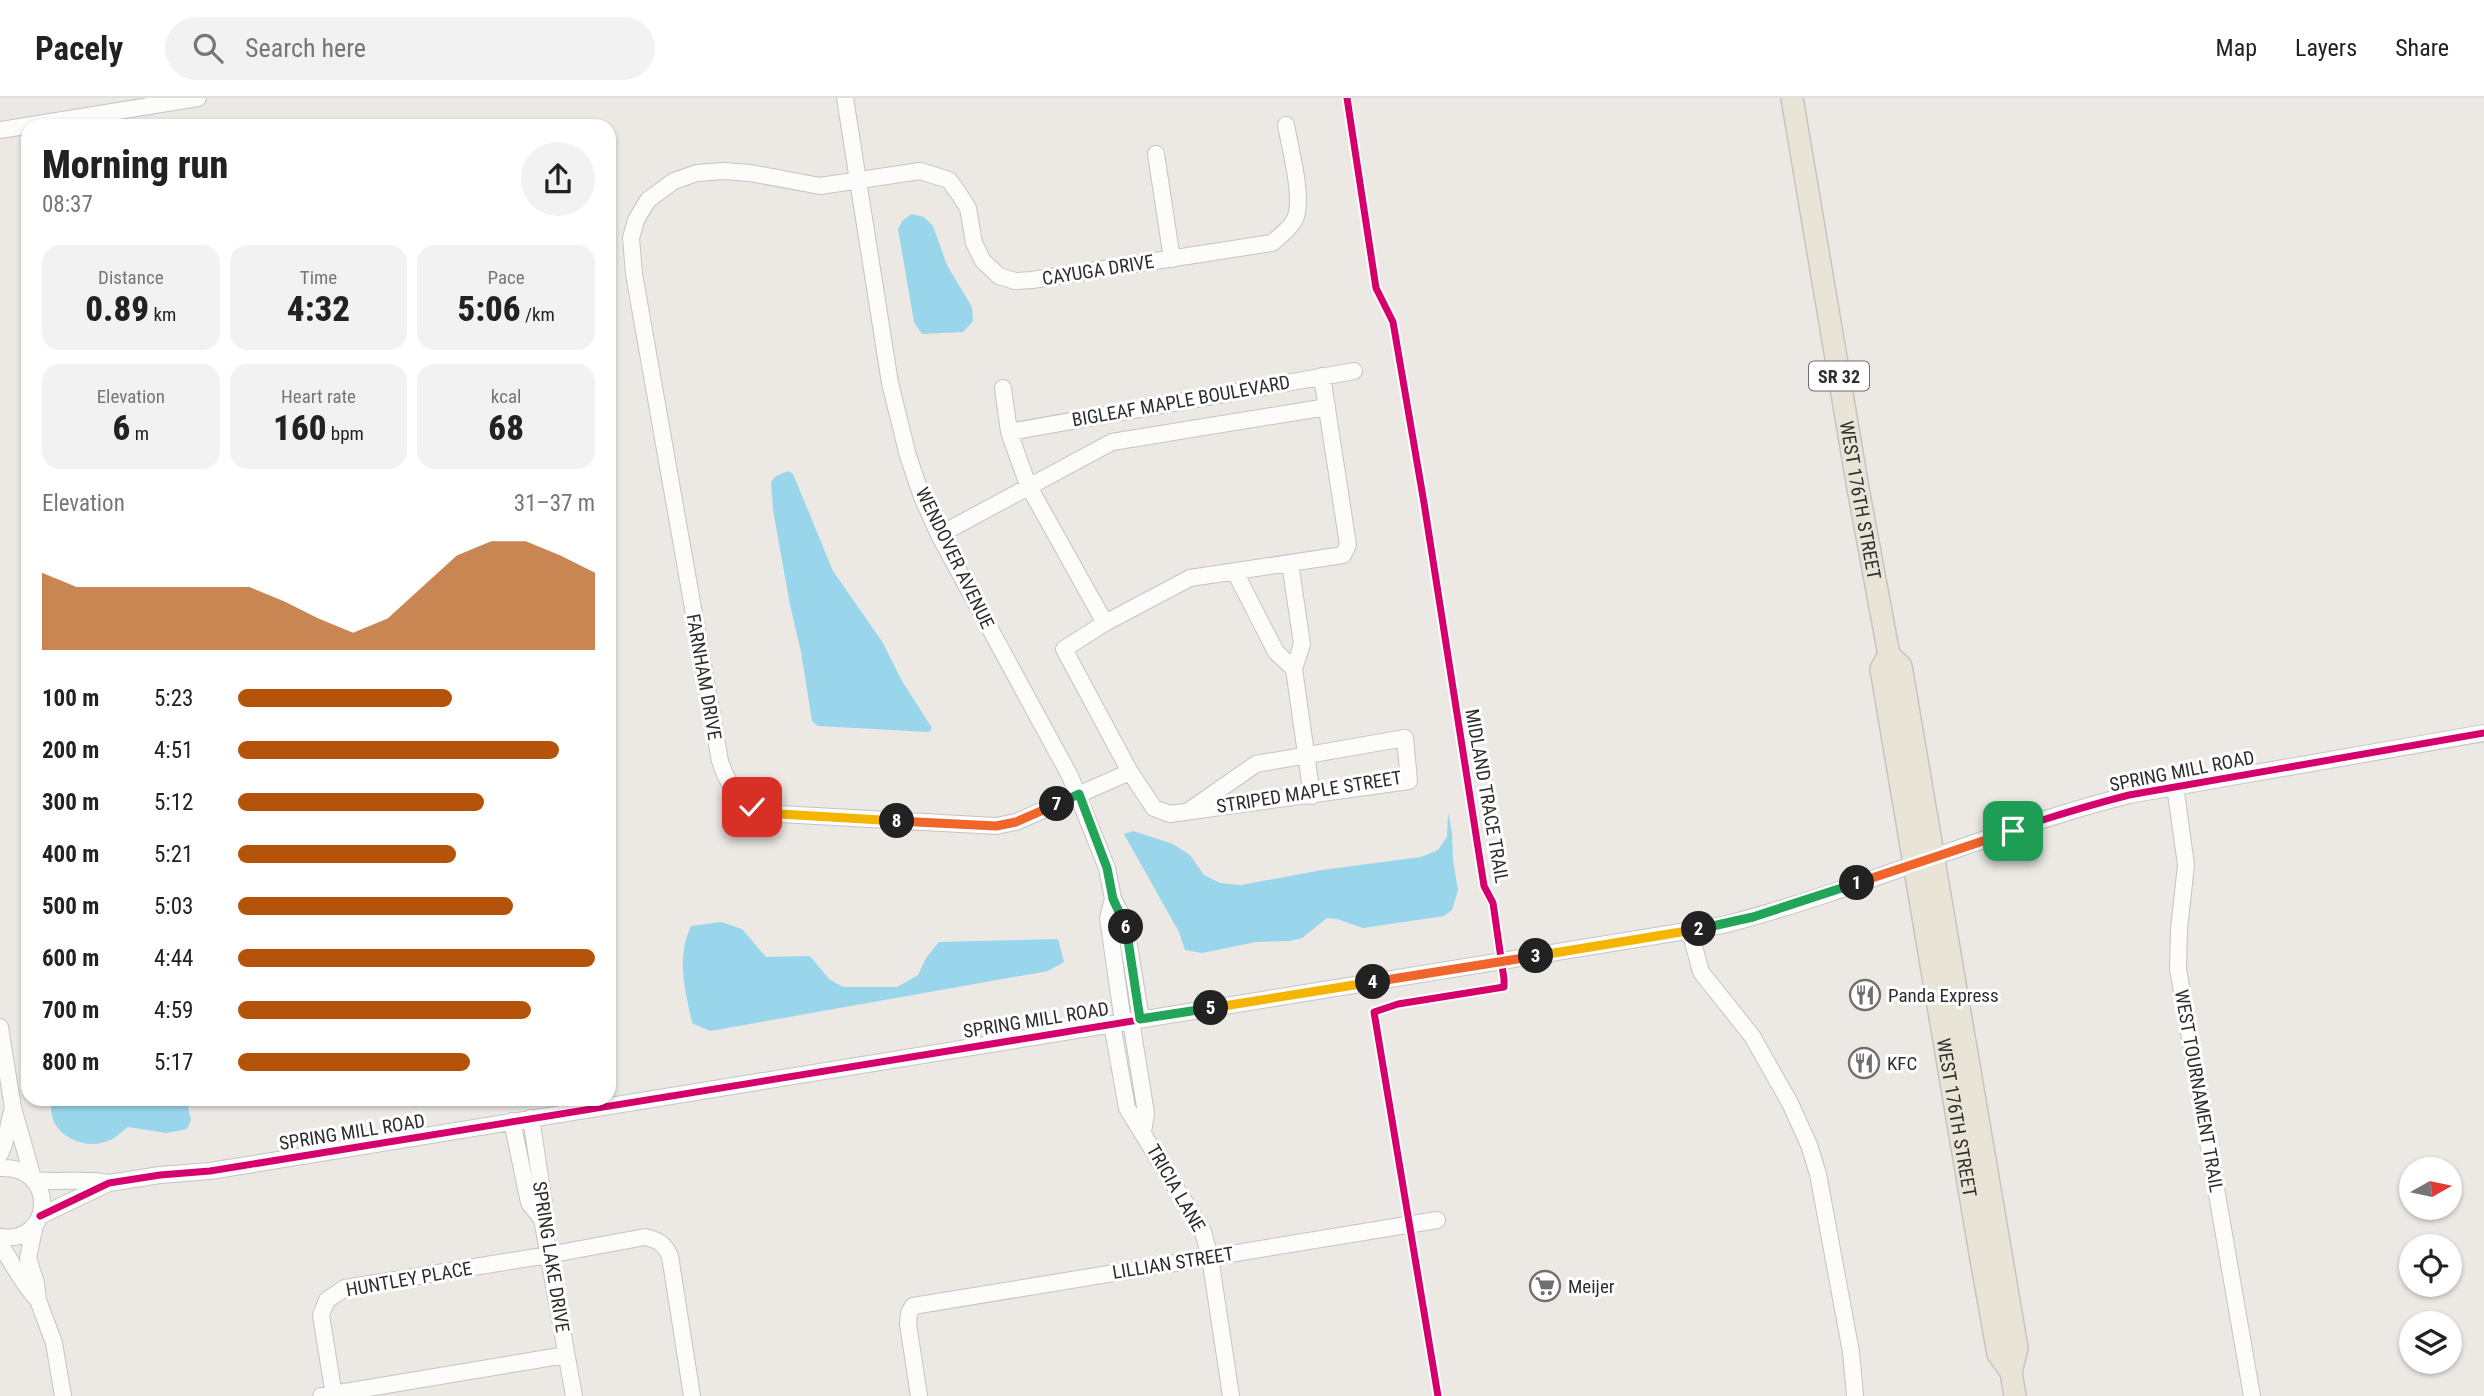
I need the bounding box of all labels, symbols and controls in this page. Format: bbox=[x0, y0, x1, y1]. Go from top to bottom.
search box bbox=[165, 17, 655, 80]
text: Pacely bbox=[35, 29, 123, 68]
icon: search bbox=[189, 29, 227, 67]
text: Search here bbox=[245, 33, 366, 63]
text: Map bbox=[2216, 34, 2257, 62]
text: Layers bbox=[2295, 34, 2357, 62]
text: Share bbox=[2395, 34, 2449, 62]
button: share bbox=[521, 142, 595, 216]
text: Morning run bbox=[42, 143, 228, 187]
text: 08:37 bbox=[42, 191, 93, 218]
street label: CAYUGA DRIVE bbox=[1040, 250, 1156, 290]
text: Distance bbox=[98, 266, 164, 289]
text: Time bbox=[300, 266, 337, 289]
text: Pace bbox=[488, 266, 525, 289]
text: 0.89 bbox=[85, 289, 149, 330]
text: 4:32 bbox=[287, 289, 350, 330]
text: 5:06 bbox=[457, 289, 521, 330]
text: km bbox=[149, 303, 176, 326]
text: /km bbox=[521, 303, 555, 326]
road number: SR 32 bbox=[1809, 362, 1869, 390]
street label: BIGLEAF MAPLE BOULEVARD bbox=[1070, 370, 1292, 432]
text: Elevation bbox=[97, 385, 165, 408]
text: Heart rate bbox=[281, 385, 356, 408]
text: kcal bbox=[491, 385, 521, 408]
text: 6 bbox=[113, 408, 130, 449]
text: 160 bbox=[273, 408, 326, 449]
text: 68 bbox=[488, 408, 524, 449]
street label: WEST 176TH STREET bbox=[1835, 419, 1886, 581]
text: m bbox=[130, 422, 149, 445]
text: bpm bbox=[326, 422, 364, 445]
street label: WENDOVER AVENUE bbox=[911, 484, 999, 632]
text: Elevation bbox=[42, 490, 125, 517]
text: 31–37 m bbox=[514, 490, 595, 517]
street label: FARNHAM DRIVE bbox=[682, 612, 726, 742]
text: 100 m bbox=[42, 685, 99, 712]
text: 5:23 bbox=[154, 685, 193, 712]
street label: MIDLAND TRACE TRAIL bbox=[1460, 707, 1514, 885]
text: 200 m bbox=[42, 737, 99, 764]
text: 4:51 bbox=[154, 737, 193, 764]
street label: SPRING MILL ROAD bbox=[2108, 746, 2256, 796]
street label: STRIPED MAPLE STREET bbox=[1215, 766, 1403, 818]
pin bbox=[722, 777, 782, 837]
pin: 7 bbox=[1040, 786, 1074, 822]
icon: check bbox=[733, 788, 771, 826]
text: 300 m bbox=[42, 789, 99, 816]
text: 5:12 bbox=[154, 789, 193, 816]
text: 7 bbox=[1052, 792, 1061, 815]
pin bbox=[1983, 801, 2043, 861]
pin: 8 bbox=[880, 804, 914, 838]
text: 8 bbox=[892, 809, 901, 832]
icon: arrive bbox=[1994, 812, 2032, 850]
text: 400 m bbox=[42, 841, 99, 868]
text: 5:21 bbox=[154, 841, 193, 868]
pin: 1 bbox=[1840, 866, 1874, 900]
text: 1 bbox=[1852, 871, 1861, 894]
text: 500 m bbox=[42, 893, 99, 920]
text: 5:03 bbox=[154, 893, 193, 920]
pin: 6 bbox=[1108, 910, 1144, 944]
pin: 2 bbox=[1682, 912, 1716, 946]
text: 6 bbox=[1121, 915, 1130, 938]
text: 2 bbox=[1694, 917, 1703, 940]
pin: 3 bbox=[1518, 938, 1554, 974]
text: 3 bbox=[1531, 944, 1540, 967]
text: 600 m bbox=[42, 945, 99, 972]
text: 4:44 bbox=[154, 945, 193, 972]
pin: 4 bbox=[1356, 964, 1390, 1000]
text: 4 bbox=[1368, 970, 1377, 993]
restaurant icon: Panda Express bbox=[1848, 978, 1882, 1012]
place label: Panda Express bbox=[1888, 984, 1999, 1007]
street label: WEST TOURNAMENT TRAIL bbox=[2170, 988, 2228, 1194]
pin: 5 bbox=[1194, 990, 1228, 1026]
text: 5 bbox=[1206, 996, 1215, 1019]
text: 700 m bbox=[42, 997, 99, 1024]
text: 4:59 bbox=[154, 997, 193, 1024]
street label: SPRING MILL ROAD bbox=[961, 997, 1111, 1043]
street label: WEST 176TH STREET bbox=[1932, 1036, 1982, 1199]
restaurant icon: KFC bbox=[1847, 1046, 1881, 1080]
text: 800 m bbox=[42, 1049, 99, 1076]
text: 5:17 bbox=[154, 1049, 193, 1076]
place label: KFC bbox=[1887, 1052, 1917, 1075]
street label: SPRING MILL ROAD bbox=[277, 1109, 427, 1155]
street label: TRICIA LANE bbox=[1142, 1140, 1210, 1236]
north arrow bbox=[2399, 1157, 2462, 1220]
map controls bbox=[2399, 1157, 2462, 1374]
street label: SPRING LAKE DRIVE bbox=[528, 1180, 574, 1334]
button: locate bbox=[2399, 1234, 2462, 1297]
street label: LILLIAN STREET bbox=[1111, 1242, 1235, 1284]
street label: HUNTLEY PLACE bbox=[344, 1257, 474, 1301]
supermarket icon: Meijer bbox=[1528, 1269, 1562, 1303]
place label: Meijer bbox=[1568, 1275, 1615, 1298]
button: layers bbox=[2399, 1311, 2462, 1374]

